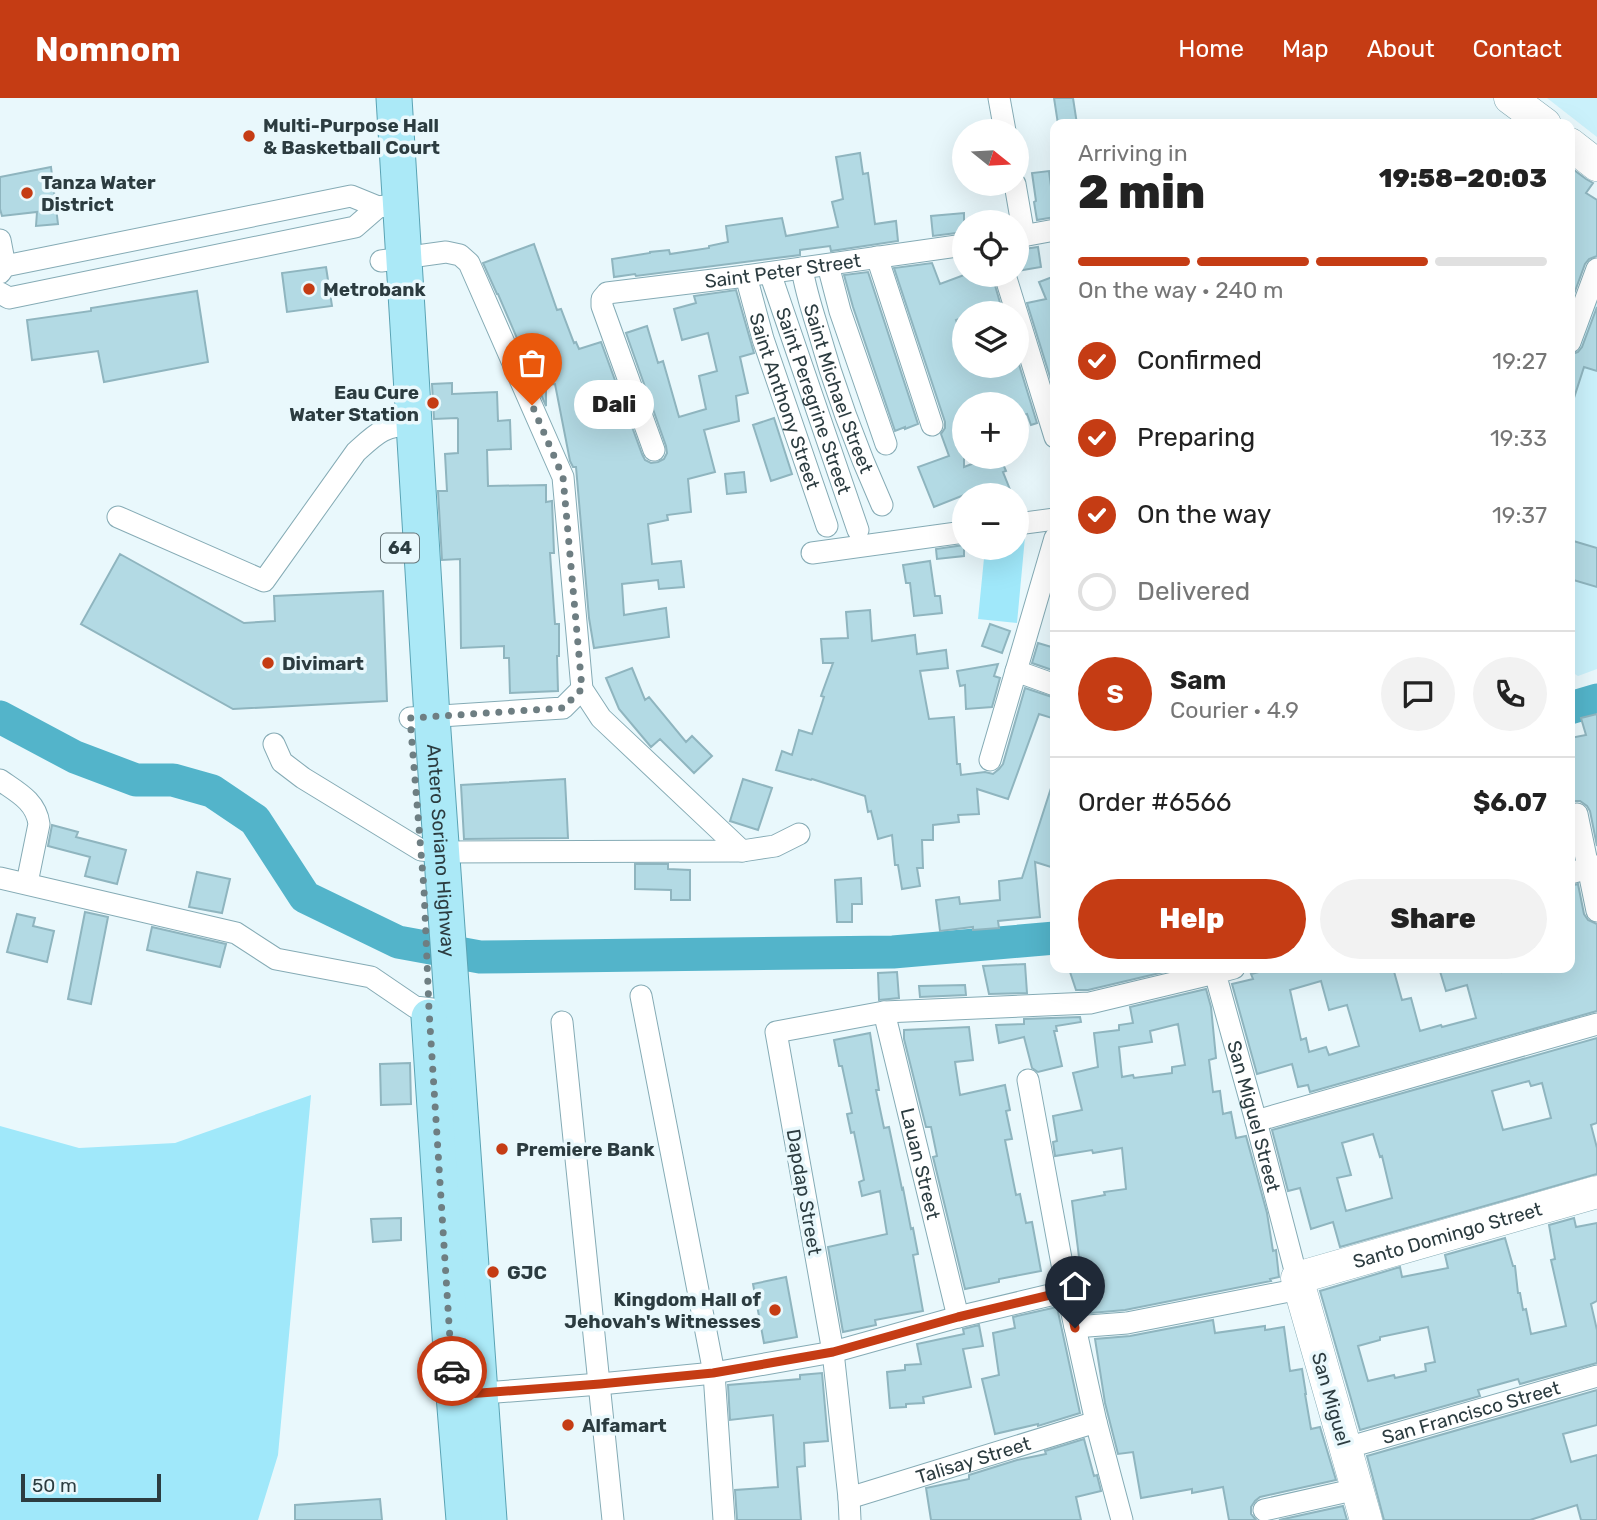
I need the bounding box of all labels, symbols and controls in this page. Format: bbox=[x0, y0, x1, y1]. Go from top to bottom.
text: Nomnom bbox=[35, 30, 181, 69]
text: Home bbox=[1178, 35, 1244, 63]
text: Map bbox=[1282, 35, 1329, 63]
text: About bbox=[1367, 35, 1435, 63]
text: Contact bbox=[1473, 35, 1562, 63]
place label: Multi-Purpose Hall & Basketball Court bbox=[263, 114, 440, 159]
north arrow bbox=[952, 119, 1029, 196]
map controls bbox=[952, 119, 1029, 560]
marker: Multi-Purpose Hall & Basketball Court bbox=[241, 128, 257, 144]
text: Arriving in bbox=[1078, 139, 1188, 167]
text: 19:58–20:03 bbox=[1379, 163, 1547, 194]
text: 2 min bbox=[1078, 165, 1205, 220]
place label: Tanza Water District bbox=[41, 171, 156, 216]
marker: Tanza Water District bbox=[19, 185, 35, 201]
button: locate bbox=[952, 210, 1029, 287]
street label: Saint Peter Street bbox=[703, 248, 863, 292]
text: On the way · 240 m bbox=[1078, 276, 1283, 304]
place label: Metrobank bbox=[323, 278, 426, 301]
marker: Metrobank bbox=[301, 281, 317, 297]
street label: Saint Michael Street bbox=[799, 301, 879, 477]
button: layers bbox=[952, 301, 1029, 378]
street label: Saint Peregrine Street bbox=[771, 304, 857, 498]
street label: Saint Anthony Street bbox=[745, 310, 825, 493]
pin bbox=[502, 333, 562, 405]
icon: check bbox=[1078, 342, 1116, 380]
icon: bag bbox=[513, 344, 551, 382]
text: Confirmed bbox=[1137, 345, 1262, 376]
text: 19:27 bbox=[1492, 347, 1547, 375]
callout: Dali bbox=[574, 380, 654, 430]
place label: Eau Cure Water Station bbox=[289, 381, 419, 426]
text: Dali bbox=[592, 390, 636, 418]
button: + bbox=[952, 392, 1029, 469]
marker: Eau Cure Water Station bbox=[425, 395, 441, 411]
icon: check bbox=[1078, 419, 1116, 457]
text: Preparing bbox=[1137, 422, 1255, 453]
text: 19:33 bbox=[1490, 424, 1547, 452]
button: − bbox=[952, 483, 1029, 560]
icon: check bbox=[1078, 496, 1116, 534]
text: On the way bbox=[1137, 499, 1271, 530]
text: 19:37 bbox=[1492, 501, 1547, 529]
road number: 64 bbox=[381, 534, 419, 562]
text: Delivered bbox=[1137, 576, 1250, 607]
place label: Divimart bbox=[282, 652, 364, 675]
marker: Divimart bbox=[260, 655, 276, 671]
button: chat bbox=[1381, 657, 1455, 731]
button: phone bbox=[1473, 657, 1547, 731]
text: Sam bbox=[1170, 665, 1226, 696]
text: S bbox=[1106, 679, 1124, 710]
text: Courier · 4.9 bbox=[1170, 696, 1299, 724]
street label: Antero Soriano Highway bbox=[422, 743, 461, 958]
text: Order #6566 bbox=[1078, 787, 1232, 818]
text: $6.07 bbox=[1473, 787, 1547, 818]
button: Help bbox=[1078, 879, 1306, 959]
button: Share bbox=[1320, 879, 1547, 959]
street label: San Miguel Street bbox=[1223, 1038, 1286, 1195]
street label: Lauan Street bbox=[896, 1105, 946, 1222]
street label: Dapdap Street bbox=[782, 1127, 827, 1257]
place label: Premiere Bank bbox=[516, 1138, 655, 1161]
marker: Premiere Bank bbox=[494, 1141, 510, 1157]
street label: Santo Domingo Street bbox=[1350, 1197, 1545, 1273]
pin bbox=[1045, 1256, 1105, 1328]
place label: GJC bbox=[507, 1261, 547, 1284]
marker: GJC bbox=[485, 1264, 501, 1280]
icon: home bbox=[1056, 1267, 1094, 1305]
place label: Kingdom Hall of Jehovah's Witnesses bbox=[564, 1288, 762, 1333]
marker: Kingdom Hall of Jehovah's Witnesses bbox=[767, 1302, 783, 1318]
courier bbox=[417, 1336, 487, 1406]
street label: San Miguel bbox=[1307, 1350, 1355, 1448]
icon: car bbox=[433, 1352, 471, 1390]
street label: San Francisco Street bbox=[1379, 1376, 1563, 1449]
place label: Alfamart bbox=[582, 1414, 667, 1437]
marker: Alfamart bbox=[560, 1417, 576, 1433]
street label: Talisay Street bbox=[913, 1431, 1034, 1488]
scale bar bbox=[21, 1471, 161, 1503]
text: 50 m bbox=[32, 1474, 77, 1497]

